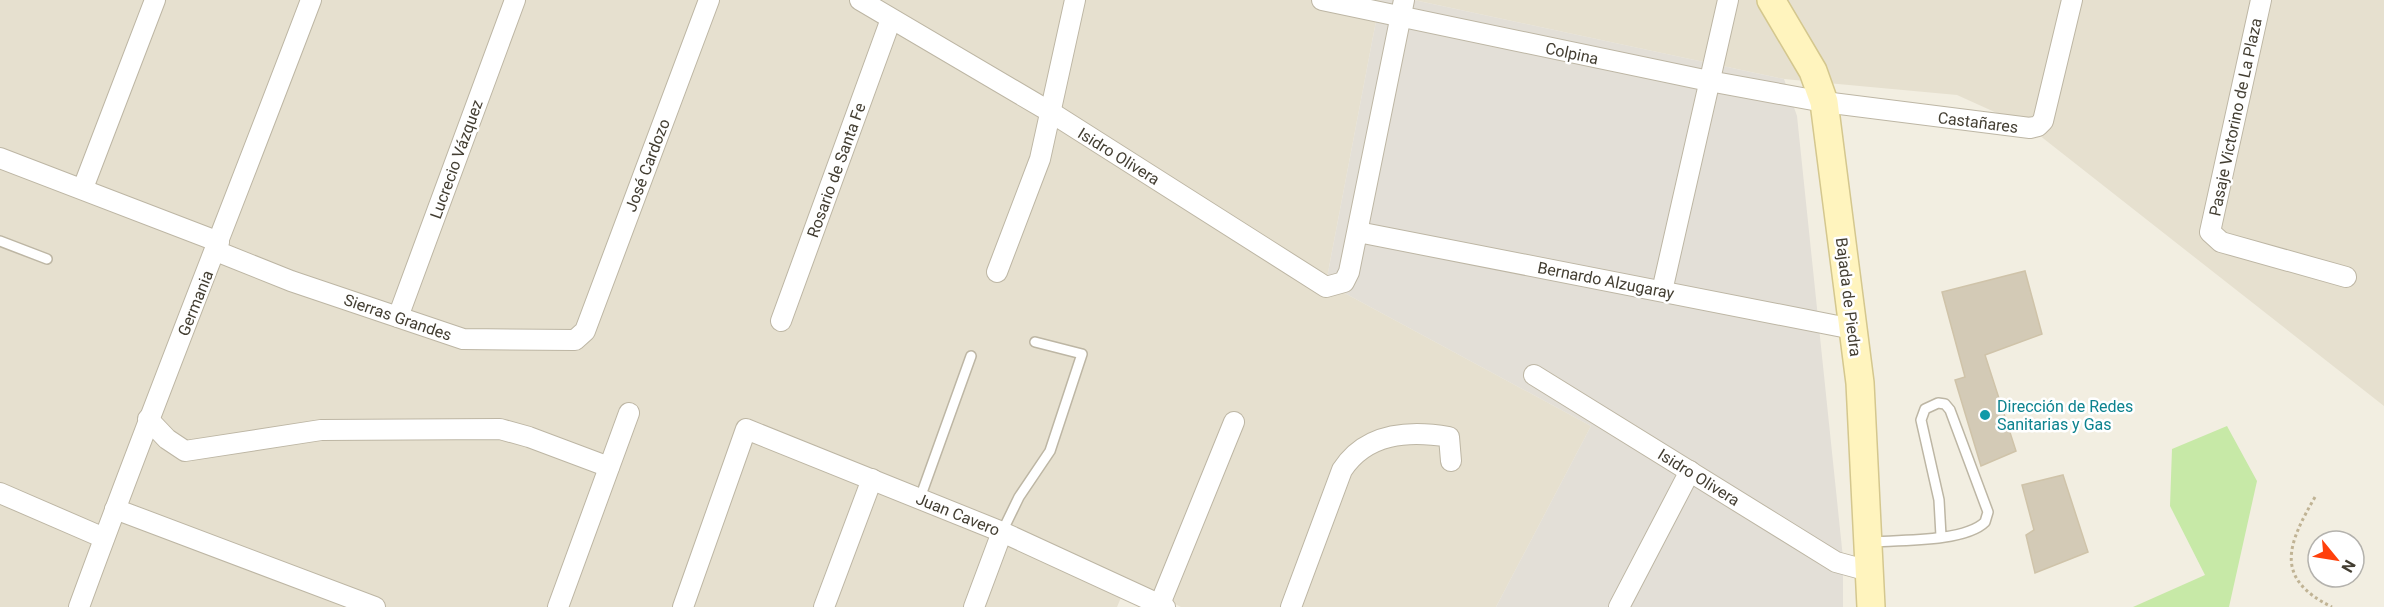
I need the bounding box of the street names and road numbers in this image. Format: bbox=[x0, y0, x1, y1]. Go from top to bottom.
street label: Pasaje Victorino de La Plaza bbox=[2205, 16, 2266, 218]
street label: Colpina bbox=[1544, 39, 1600, 68]
street label: Lucrecio Vázquez bbox=[426, 97, 487, 221]
street label: Rosario de Santa Fe bbox=[803, 100, 870, 240]
street label: Castañares bbox=[1937, 108, 2019, 137]
street label: José Cardozo bbox=[621, 116, 674, 214]
street label: Isidro Olivera bbox=[1074, 124, 1163, 189]
street label: Bajada de Piedra bbox=[1832, 237, 1865, 358]
street label: Bernardo Alzugaray bbox=[1536, 258, 1676, 303]
street label: Germania bbox=[174, 268, 217, 339]
street label: Sierras Grandes bbox=[341, 290, 454, 345]
street label: Isidro Olivera bbox=[1654, 445, 1743, 510]
street label: Juan Cavero bbox=[913, 489, 1002, 540]

